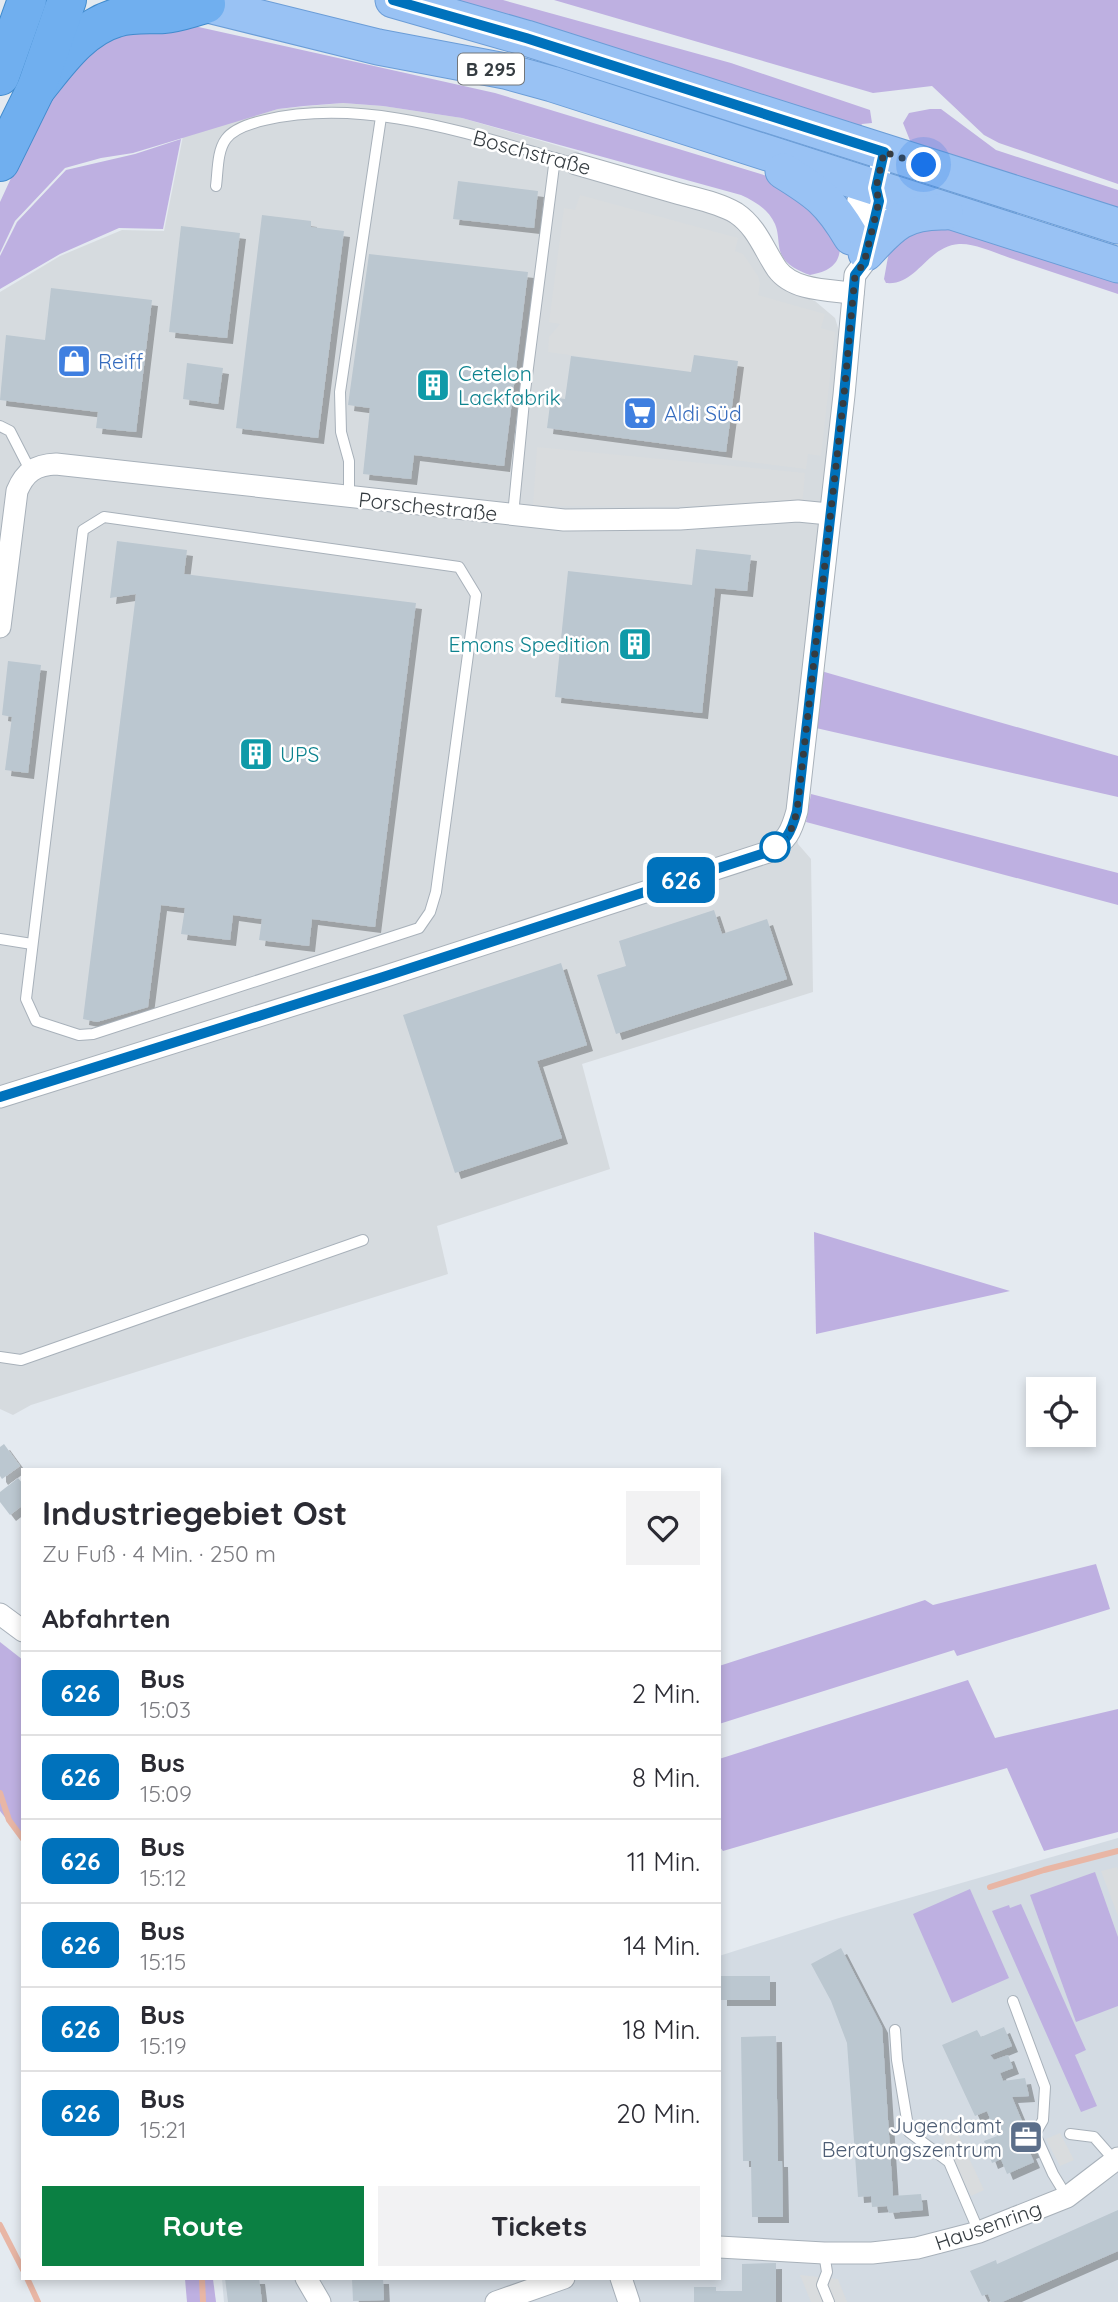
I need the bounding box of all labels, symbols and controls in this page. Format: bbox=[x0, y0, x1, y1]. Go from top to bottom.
road number: B 295 bbox=[458, 54, 524, 85]
street label: Boschstraße bbox=[470, 124, 594, 180]
your location bbox=[906, 147, 941, 182]
shop icon: Reiff bbox=[55, 342, 93, 380]
place label: Reiff bbox=[98, 348, 143, 374]
place label: Cetelon Lackfabrik bbox=[458, 360, 561, 410]
building icon: Cetelon Lackfabrik bbox=[414, 366, 452, 404]
supermarket icon: Aldi Süd bbox=[621, 394, 659, 432]
place label: Aldi Süd bbox=[664, 400, 742, 426]
street label: Porschestraße bbox=[357, 486, 499, 526]
building icon: Emons Spedition bbox=[616, 625, 654, 663]
place label: Emons Spedition bbox=[448, 631, 610, 657]
building icon: UPS bbox=[237, 735, 275, 773]
place label: UPS bbox=[280, 741, 319, 767]
unlabelled marker bbox=[760, 832, 790, 862]
line badge: 626 bbox=[641, 857, 721, 903]
text: 626 bbox=[661, 865, 701, 895]
map controls bbox=[1026, 1377, 1096, 1447]
button: locate bbox=[1026, 1377, 1096, 1447]
button: heart bbox=[626, 1491, 700, 1565]
text: Industriegebiet Ost bbox=[42, 1492, 347, 1533]
text: Zu Fuß · 4 Min. · 250 m bbox=[42, 1539, 276, 1568]
text: Abfahrten bbox=[42, 1602, 171, 1635]
text: Bus bbox=[140, 1662, 185, 1695]
text: 2 Min. bbox=[632, 1677, 700, 1710]
text: 626 bbox=[60, 1678, 101, 1708]
text: 15:03 bbox=[140, 1695, 191, 1724]
text: Bus bbox=[140, 1746, 185, 1779]
text: 8 Min. bbox=[632, 1761, 700, 1794]
text: 626 bbox=[60, 1762, 101, 1792]
text: 15:09 bbox=[140, 1779, 192, 1808]
text: Bus bbox=[140, 1830, 185, 1863]
text: 11 Min. bbox=[627, 1845, 700, 1878]
text: 626 bbox=[60, 1846, 101, 1876]
text: 15:12 bbox=[140, 1863, 187, 1892]
text: Bus bbox=[140, 1914, 185, 1947]
text: 14 Min. bbox=[623, 1929, 700, 1962]
text: 626 bbox=[60, 1930, 101, 1960]
text: 15:15 bbox=[140, 1947, 186, 1976]
text: Bus bbox=[140, 1998, 185, 2031]
text: 18 Min. bbox=[622, 2013, 700, 2046]
text: 626 bbox=[60, 2014, 101, 2044]
text: 15:19 bbox=[140, 2031, 187, 2060]
text: Bus bbox=[140, 2082, 185, 2115]
text: 20 Min. bbox=[616, 2097, 700, 2130]
text: 626 bbox=[60, 2098, 101, 2128]
place label: Jugendamt Beratungszentrum bbox=[822, 2112, 1002, 2162]
text: 15:21 bbox=[140, 2115, 187, 2144]
office icon: Jugendamt Beratungszentrum bbox=[1007, 2118, 1045, 2156]
button: Route bbox=[42, 2186, 364, 2266]
button: Tickets bbox=[378, 2186, 700, 2266]
street label: Hausenring bbox=[931, 2195, 1045, 2255]

